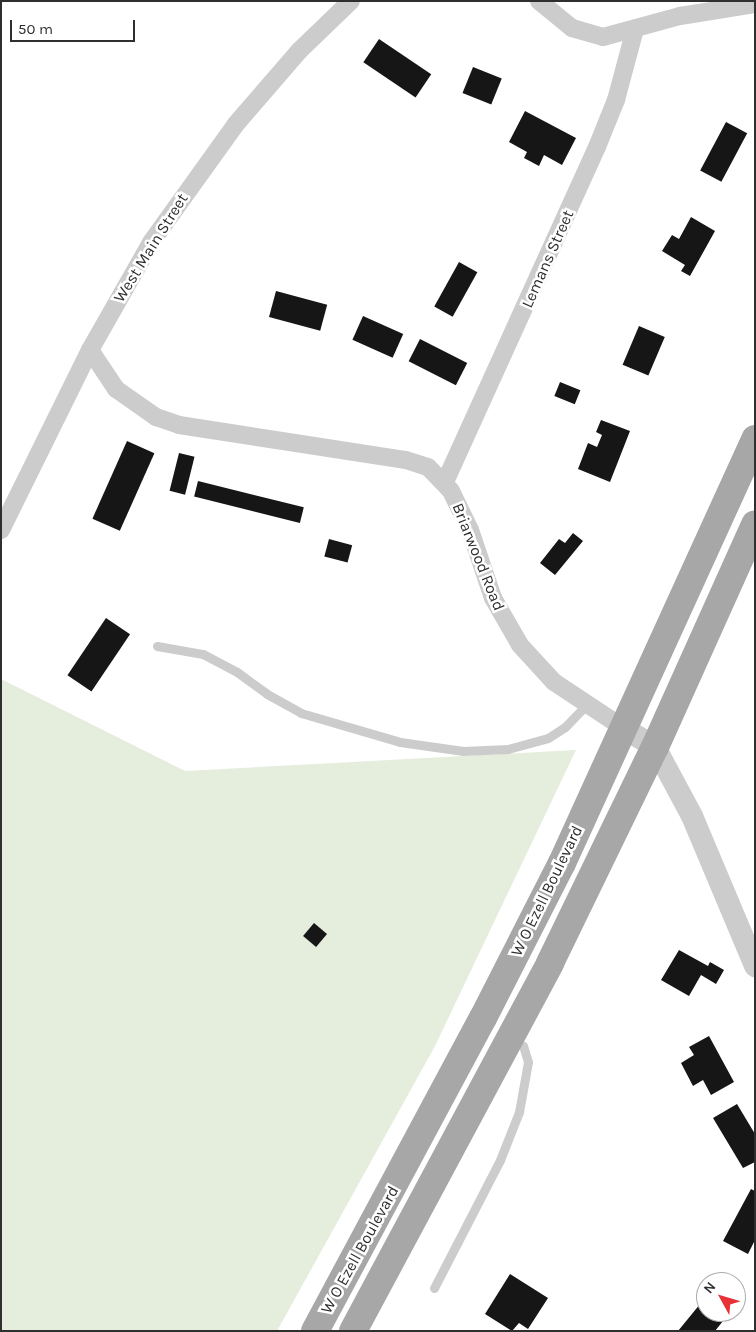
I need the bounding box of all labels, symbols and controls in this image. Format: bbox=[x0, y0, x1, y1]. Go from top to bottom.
scale bar bbox=[12, 10, 138, 42]
text: 50 m bbox=[18, 20, 53, 38]
street label: West Main Street bbox=[110, 190, 192, 306]
street label: Lemans Street bbox=[518, 207, 578, 311]
street label: Briarwood Road bbox=[448, 500, 508, 614]
street label: W O Ezell Boulevard bbox=[507, 823, 587, 959]
street label: W O Ezell Boulevard bbox=[317, 1183, 403, 1317]
north arrow bbox=[696, 1272, 746, 1322]
text: N bbox=[700, 1279, 719, 1297]

